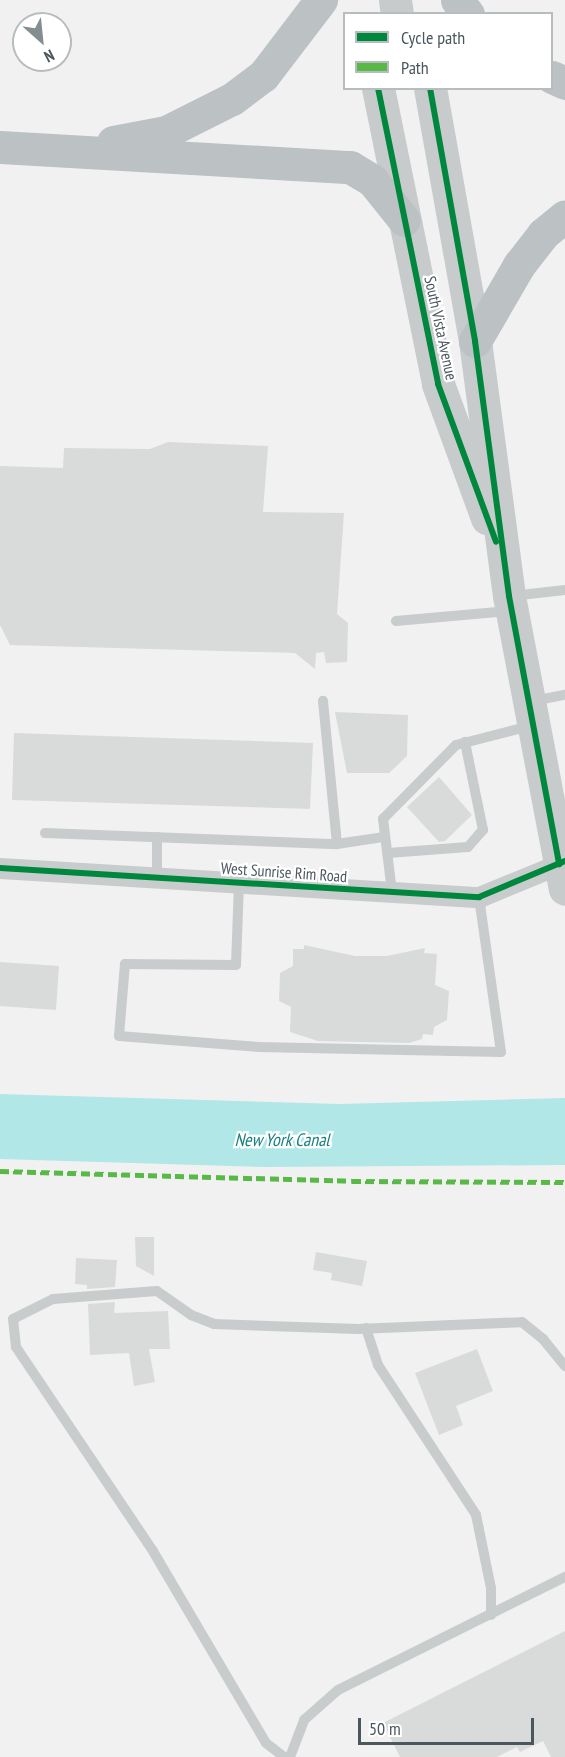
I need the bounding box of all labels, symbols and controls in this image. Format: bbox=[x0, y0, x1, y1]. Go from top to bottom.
north arrow bbox=[12, 12, 72, 72]
legend bbox=[343, 12, 553, 90]
text: Cycle path bbox=[401, 26, 465, 49]
text: N bbox=[41, 45, 58, 67]
text: Path bbox=[401, 56, 429, 79]
street label: South Vista Avenue bbox=[421, 274, 461, 382]
street label: West Sunrise Rim Road bbox=[220, 858, 348, 886]
water label: New York Canal bbox=[234, 1129, 330, 1151]
scale bar bbox=[361, 1706, 536, 1744]
text: 50 m bbox=[369, 1717, 401, 1740]

